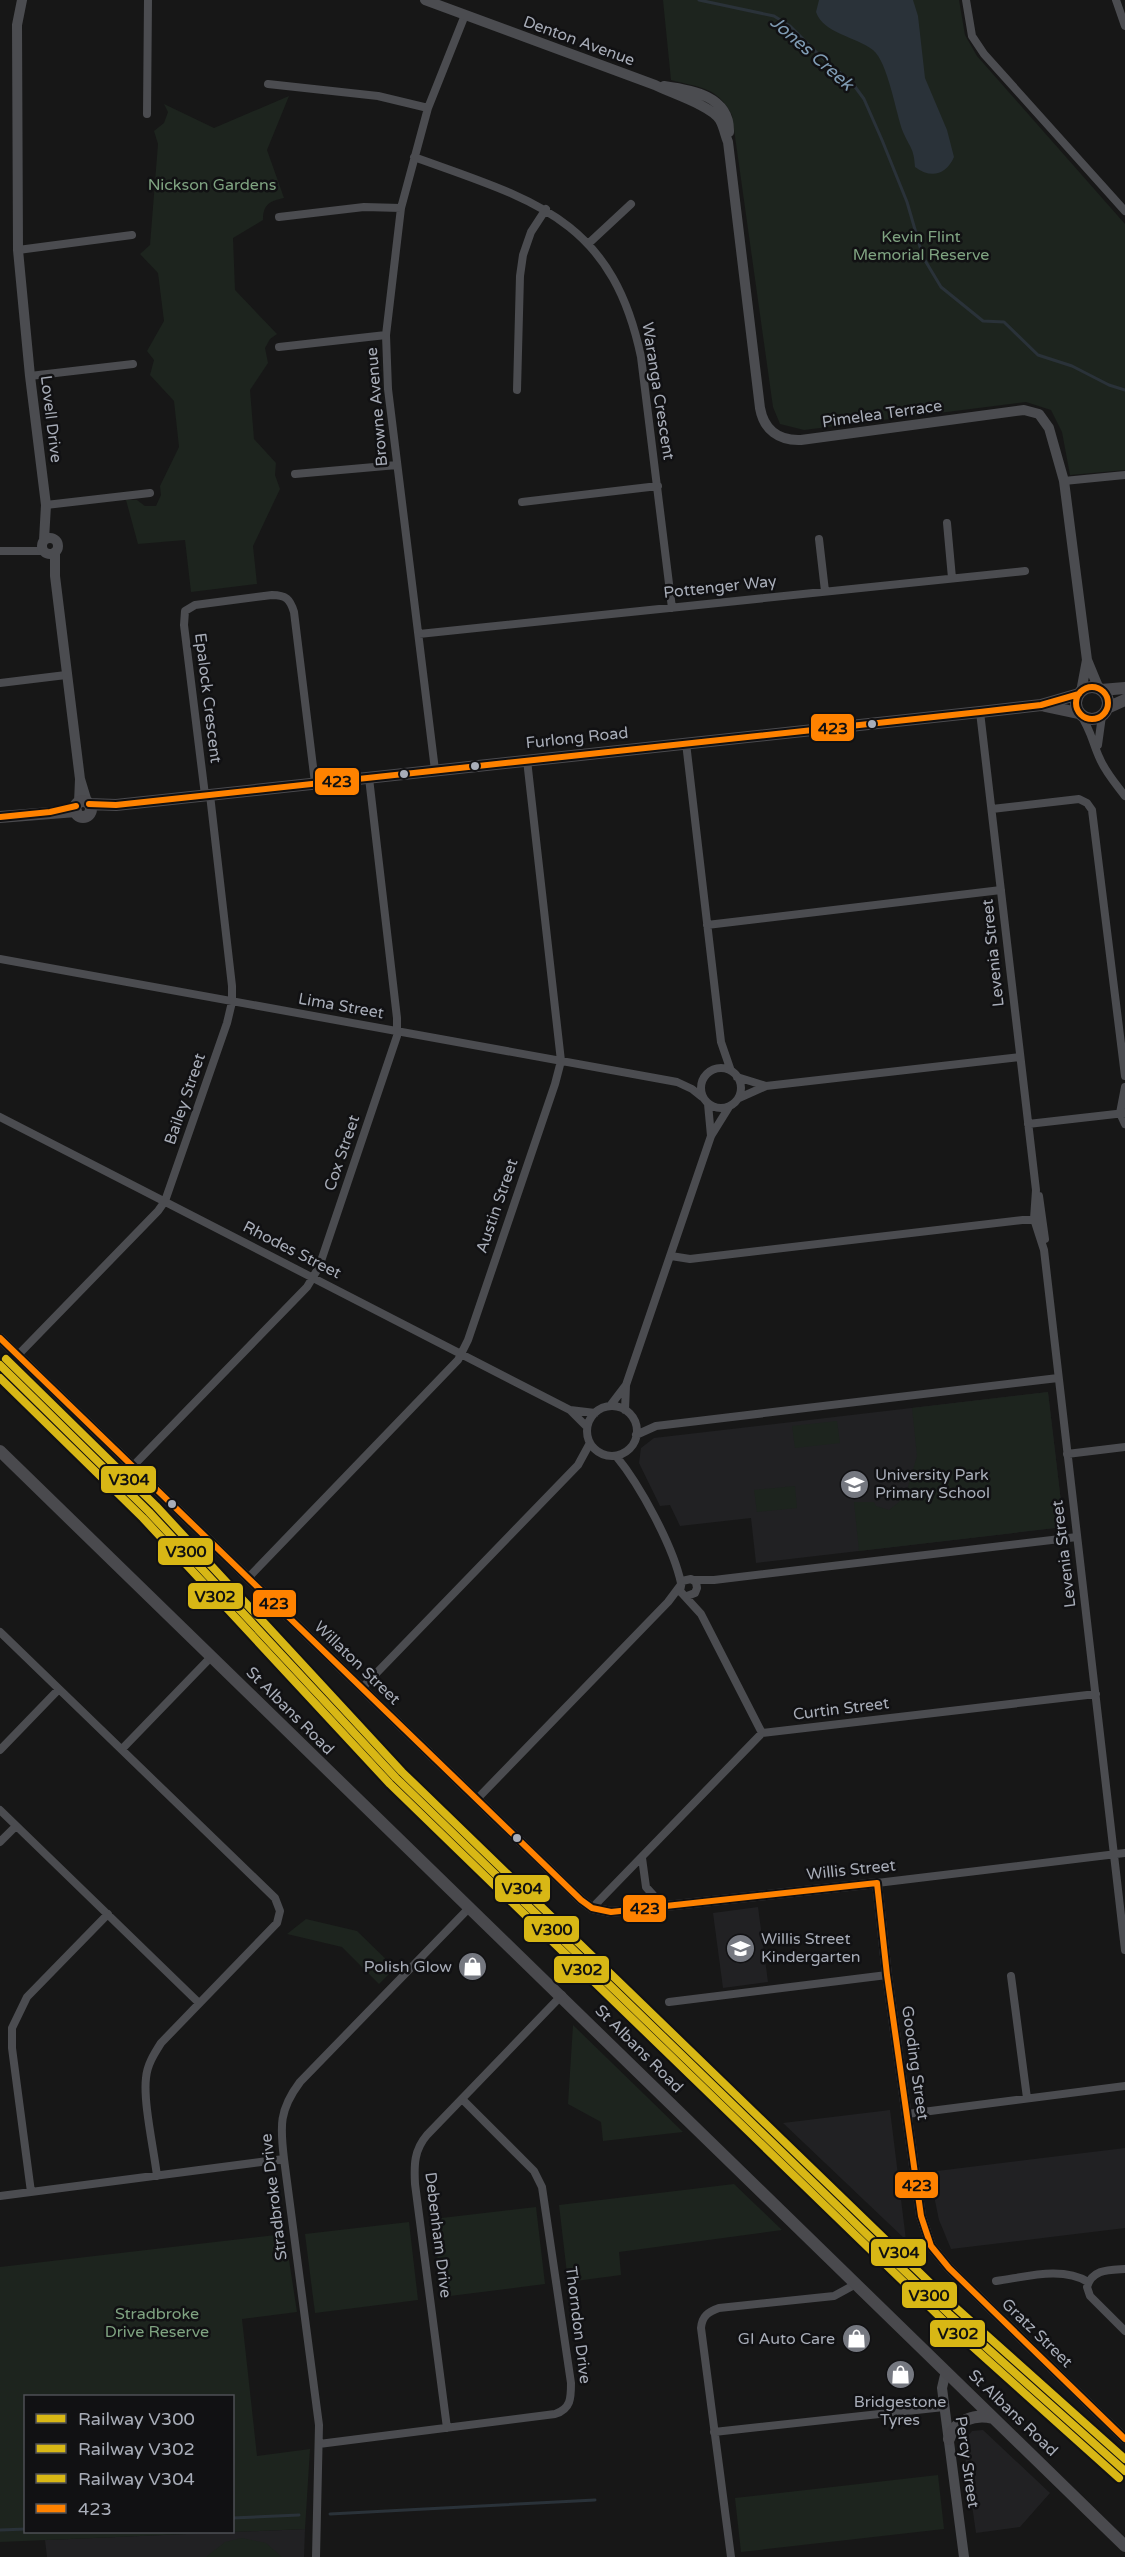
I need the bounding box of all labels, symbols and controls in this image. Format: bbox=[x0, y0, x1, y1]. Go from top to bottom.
water label: Jones Creek bbox=[766, 11, 859, 96]
street label: Denton Avenue bbox=[521, 12, 637, 70]
park label: Nickson Gardens bbox=[148, 175, 276, 195]
park label: Kevin Flint Memorial Reserve bbox=[853, 227, 989, 265]
street label: Waranga Crescent bbox=[637, 321, 679, 461]
street label: Browne Avenue bbox=[362, 347, 392, 467]
street label: Lovell Drive bbox=[36, 374, 66, 464]
street label: Pimelea Terrace bbox=[821, 396, 943, 432]
street label: Pottenger Way bbox=[663, 571, 778, 603]
street label: Epalock Crescent bbox=[190, 632, 226, 764]
line badge: 423 bbox=[810, 713, 855, 742]
unlabelled marker bbox=[866, 718, 878, 730]
text: 423 bbox=[818, 719, 848, 739]
street label: Furlong Road bbox=[525, 723, 629, 753]
unlabelled marker bbox=[469, 760, 481, 772]
line badge: 423 bbox=[314, 767, 360, 796]
unlabelled marker bbox=[398, 768, 410, 780]
text: 423 bbox=[322, 772, 352, 792]
street label: Levenia Street bbox=[977, 898, 1009, 1008]
street label: Lima Street bbox=[297, 989, 385, 1023]
street label: Bailey Street bbox=[160, 1051, 210, 1147]
street label: Cox Street bbox=[320, 1112, 364, 1194]
street label: Austin Street bbox=[471, 1156, 523, 1256]
street label: Rhodes Street bbox=[240, 1217, 344, 1283]
line badge: V304 bbox=[100, 1465, 157, 1494]
place label: University Park Primary School bbox=[875, 1465, 990, 1503]
school or university icon: University Park Primary School bbox=[838, 1468, 870, 1500]
text: V304 bbox=[108, 1470, 150, 1490]
unlabelled marker bbox=[166, 1498, 178, 1510]
street label: Levenia Street bbox=[1047, 1499, 1081, 1609]
line badge: V300 bbox=[157, 1537, 214, 1566]
text: V300 bbox=[165, 1542, 207, 1562]
line badge: V302 bbox=[187, 1582, 244, 1610]
text: V302 bbox=[194, 1587, 236, 1607]
line badge: 423 bbox=[252, 1589, 297, 1618]
text: 423 bbox=[259, 1594, 289, 1614]
street label: Willaton Street bbox=[310, 1617, 404, 1709]
street label: St Albans Road bbox=[242, 1663, 338, 1759]
street label: Curtin Street bbox=[792, 1693, 890, 1725]
unlabelled marker bbox=[511, 1832, 523, 1844]
street label: Willis Street bbox=[805, 1855, 897, 1885]
line badge: V304 bbox=[494, 1874, 551, 1903]
text: V304 bbox=[501, 1879, 543, 1899]
line badge: 423 bbox=[622, 1894, 667, 1923]
text: 423 bbox=[630, 1899, 660, 1919]
line badge: V300 bbox=[523, 1915, 580, 1943]
text: V300 bbox=[531, 1920, 573, 1940]
place label: Willis Street Kindergarten bbox=[761, 1929, 861, 1967]
school or university icon: Willis Street Kindergarten bbox=[724, 1932, 756, 1964]
shop icon: Polish Glow bbox=[457, 1951, 489, 1983]
line badge: V302 bbox=[553, 1955, 610, 1984]
place label: Polish Glow bbox=[364, 1957, 452, 1977]
text: V302 bbox=[561, 1960, 603, 1980]
street label: St Albans Road bbox=[591, 2001, 687, 2097]
street label: Gooding Street bbox=[897, 2004, 933, 2122]
street label: Stradbroke Drive bbox=[256, 2132, 292, 2262]
street label: Debenham Drive bbox=[420, 2171, 456, 2299]
line badge: 423 bbox=[894, 2171, 939, 2199]
text: 423 bbox=[902, 2176, 932, 2196]
line badge: V304 bbox=[870, 2238, 927, 2267]
text: V304 bbox=[878, 2243, 920, 2263]
street label: Thorndon Drive bbox=[561, 2265, 595, 2385]
line badge: V300 bbox=[901, 2281, 958, 2309]
text: V300 bbox=[908, 2286, 950, 2306]
street label: Gratz Street bbox=[997, 2294, 1077, 2372]
park label: Stradbroke Drive Reserve bbox=[105, 2304, 209, 2342]
line badge: V302 bbox=[929, 2319, 986, 2348]
shop icon: GI Auto Care bbox=[840, 2323, 872, 2355]
text: V302 bbox=[937, 2324, 979, 2344]
place label: GI Auto Care bbox=[738, 2329, 835, 2349]
shop icon: Bridgestone Tyres bbox=[884, 2358, 916, 2390]
street label: St Albans Road bbox=[964, 2365, 1062, 2461]
place label: Bridgestone Tyres bbox=[854, 2392, 946, 2430]
legend bbox=[24, 2395, 234, 2533]
text: Railway V300 bbox=[78, 2408, 195, 2430]
street label: Percy Street bbox=[951, 2415, 983, 2509]
text: Railway V302 bbox=[78, 2438, 195, 2460]
text: Railway V304 bbox=[78, 2468, 195, 2490]
text: 423 bbox=[78, 2498, 112, 2520]

